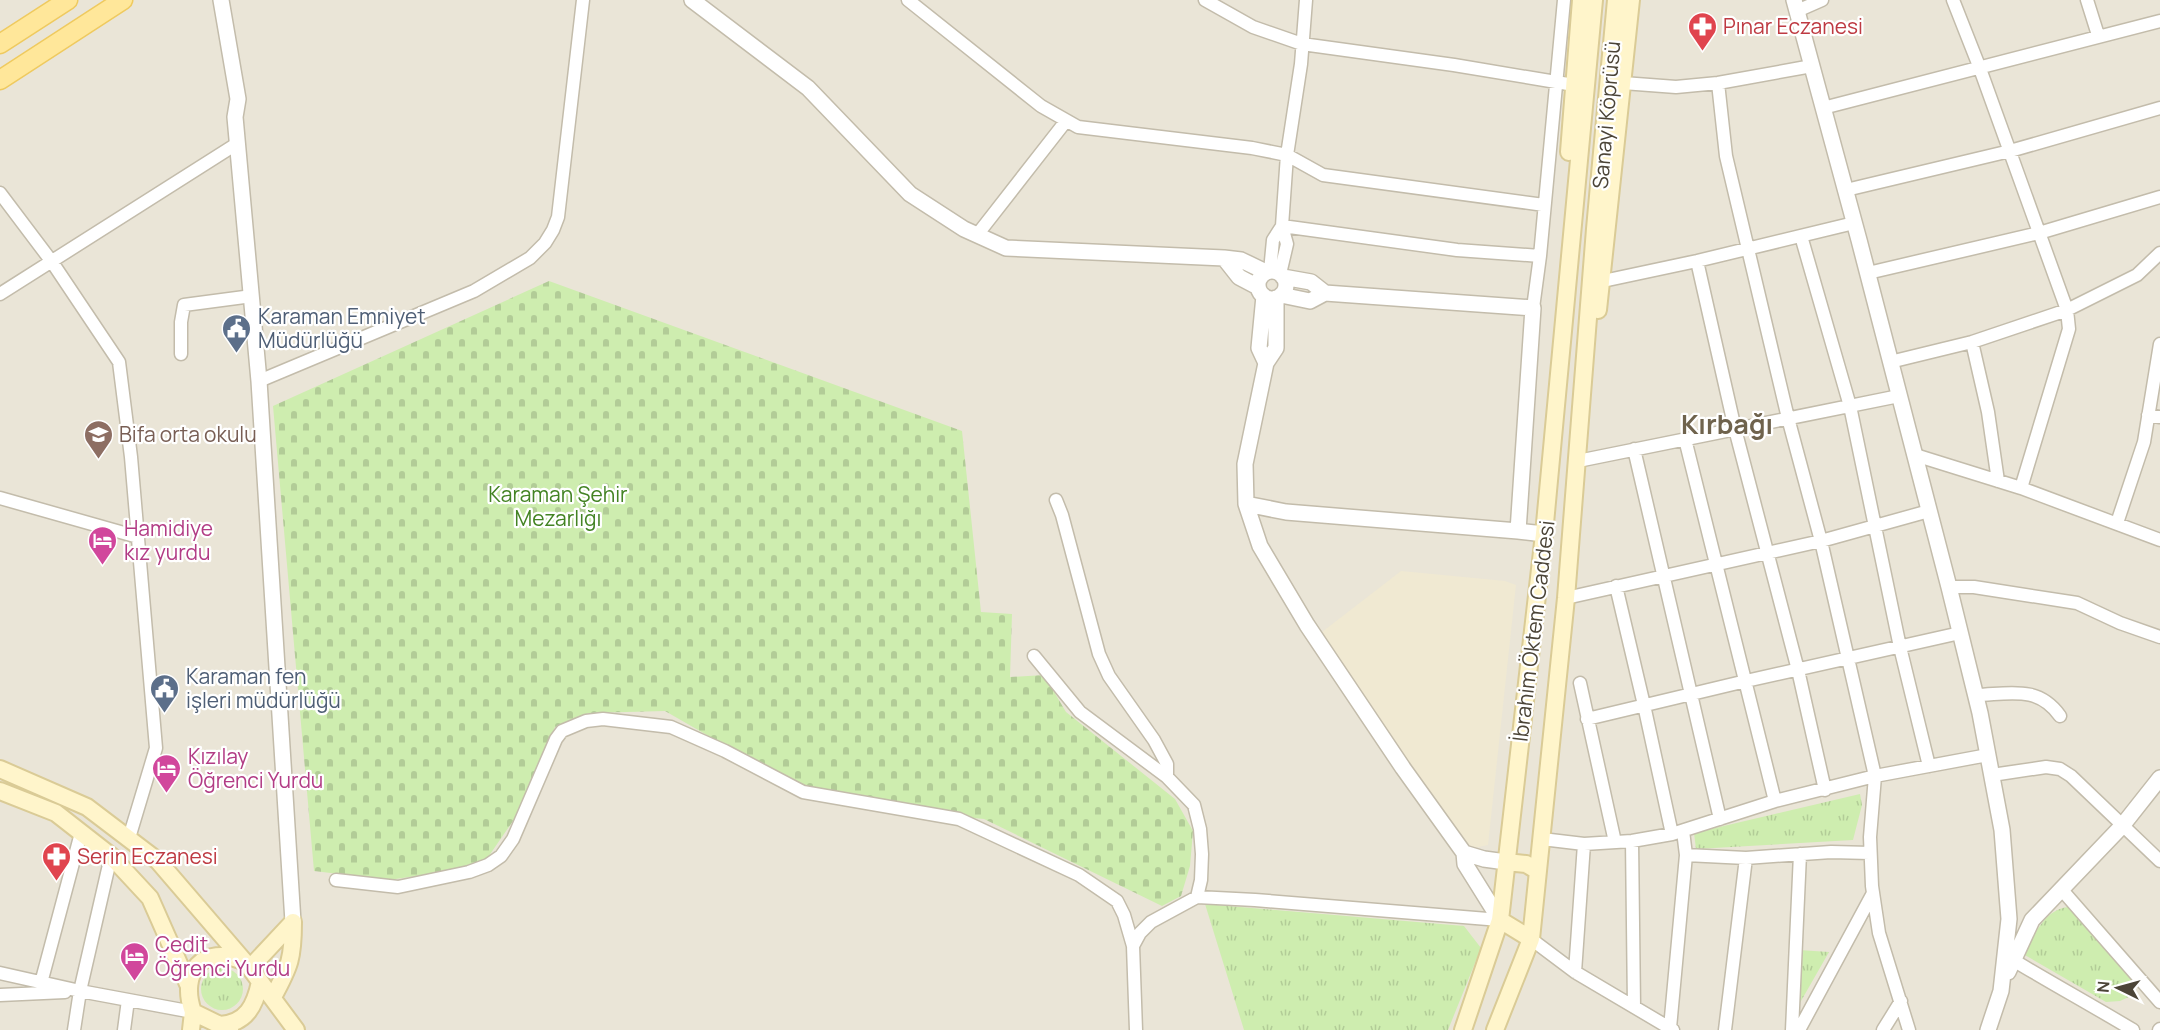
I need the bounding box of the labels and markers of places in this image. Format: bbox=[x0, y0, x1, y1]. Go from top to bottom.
pharmacy icon: Pınar Eczanesi bbox=[1686, 10, 1718, 52]
place label: Pınar Eczanesi bbox=[1723, 12, 1863, 40]
place label: Karaman Emniyet Müdürlüğü bbox=[258, 302, 426, 354]
public building icon: Karaman Emniyet Müdürlüğü bbox=[221, 312, 253, 354]
school or university icon: Bifa orta okulu bbox=[82, 418, 114, 460]
place label: Bifa orta okulu bbox=[119, 420, 257, 448]
place label: Hamidiye kız yurdu bbox=[124, 514, 213, 566]
hotel icon: Hamidiye kız yurdu bbox=[87, 524, 119, 566]
place label: Karaman fen işleri müdürlüğü bbox=[186, 662, 341, 714]
public building icon: Karaman fen işleri müdürlüğü bbox=[149, 672, 181, 714]
place label: Kızılay Öğrenci Yurdu bbox=[188, 742, 323, 794]
hotel icon: Kızılay Öğrenci Yurdu bbox=[151, 752, 183, 794]
pharmacy icon: Serin Eczanesi bbox=[40, 840, 72, 882]
place label: Serin Eczanesi bbox=[77, 842, 218, 870]
place label: Cedit Öğrenci Yurdu bbox=[155, 930, 290, 982]
hotel icon: Cedit Öğrenci Yurdu bbox=[118, 940, 150, 982]

